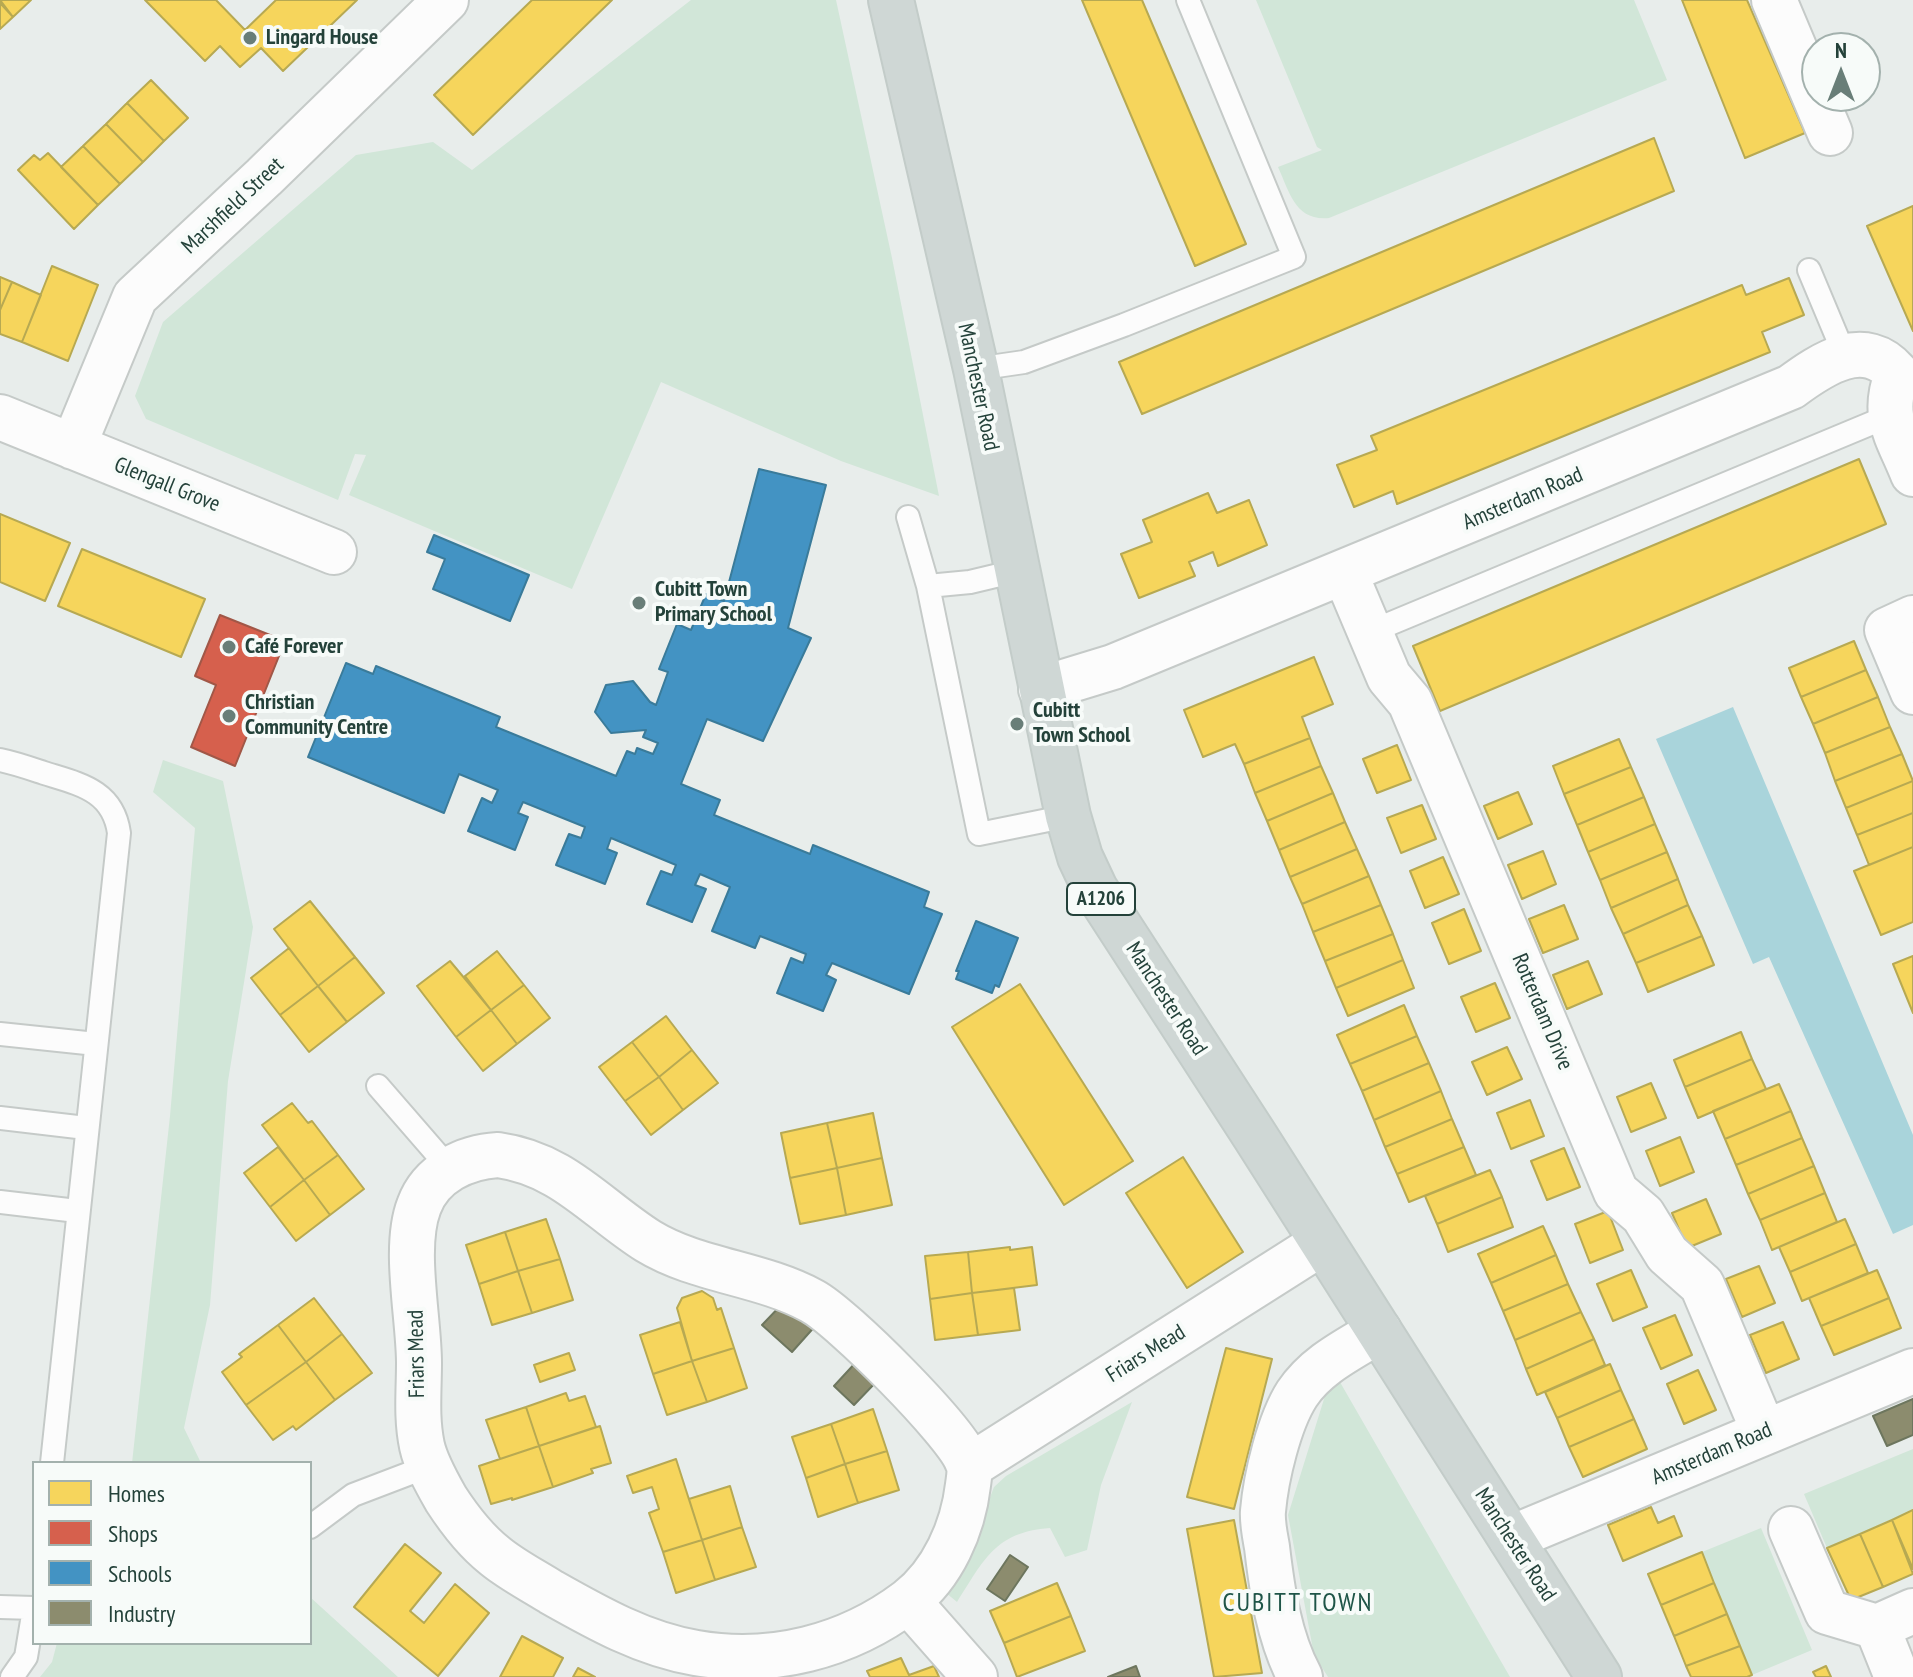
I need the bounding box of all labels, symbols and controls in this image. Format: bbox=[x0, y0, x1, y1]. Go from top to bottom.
place label: Lingard House bbox=[266, 25, 378, 51]
marker: Lingard House bbox=[241, 29, 259, 47]
north arrow bbox=[1801, 32, 1881, 112]
text: N bbox=[1835, 36, 1847, 64]
street label: Marshfield Street bbox=[177, 152, 289, 260]
street label: Manchester Road bbox=[952, 321, 1004, 453]
street label: Glengall Grove bbox=[110, 452, 224, 518]
street label: Amsterdam Road bbox=[1459, 462, 1587, 536]
place label: Cubitt Town Primary School bbox=[655, 577, 772, 628]
marker: Cubitt Town Primary School bbox=[630, 594, 648, 612]
place label: Café Forever bbox=[245, 634, 343, 660]
marker: Café Forever bbox=[220, 638, 238, 656]
place label: Christian Community Centre bbox=[245, 690, 388, 742]
place label: Cubitt Town School bbox=[1033, 698, 1130, 750]
marker: Christian Community Centre bbox=[220, 707, 238, 725]
marker: Cubitt Town School bbox=[1008, 715, 1026, 733]
road number: A1206 bbox=[1067, 883, 1135, 915]
street label: Manchester Road bbox=[1120, 937, 1212, 1061]
street label: Rotterdam Drive bbox=[1506, 950, 1578, 1074]
street label: Friars Mead bbox=[403, 1310, 431, 1398]
street label: Friars Mead bbox=[1102, 1319, 1190, 1389]
street label: Amsterdam Road bbox=[1648, 1417, 1776, 1491]
legend bbox=[32, 1461, 312, 1645]
text: Homes bbox=[108, 1478, 165, 1509]
street label: Manchester Road bbox=[1469, 1483, 1561, 1607]
text: Shops bbox=[108, 1518, 158, 1549]
text: Schools bbox=[108, 1558, 172, 1589]
district label: CUBITT TOWN bbox=[1223, 1588, 1373, 1620]
text: Industry bbox=[108, 1598, 175, 1629]

